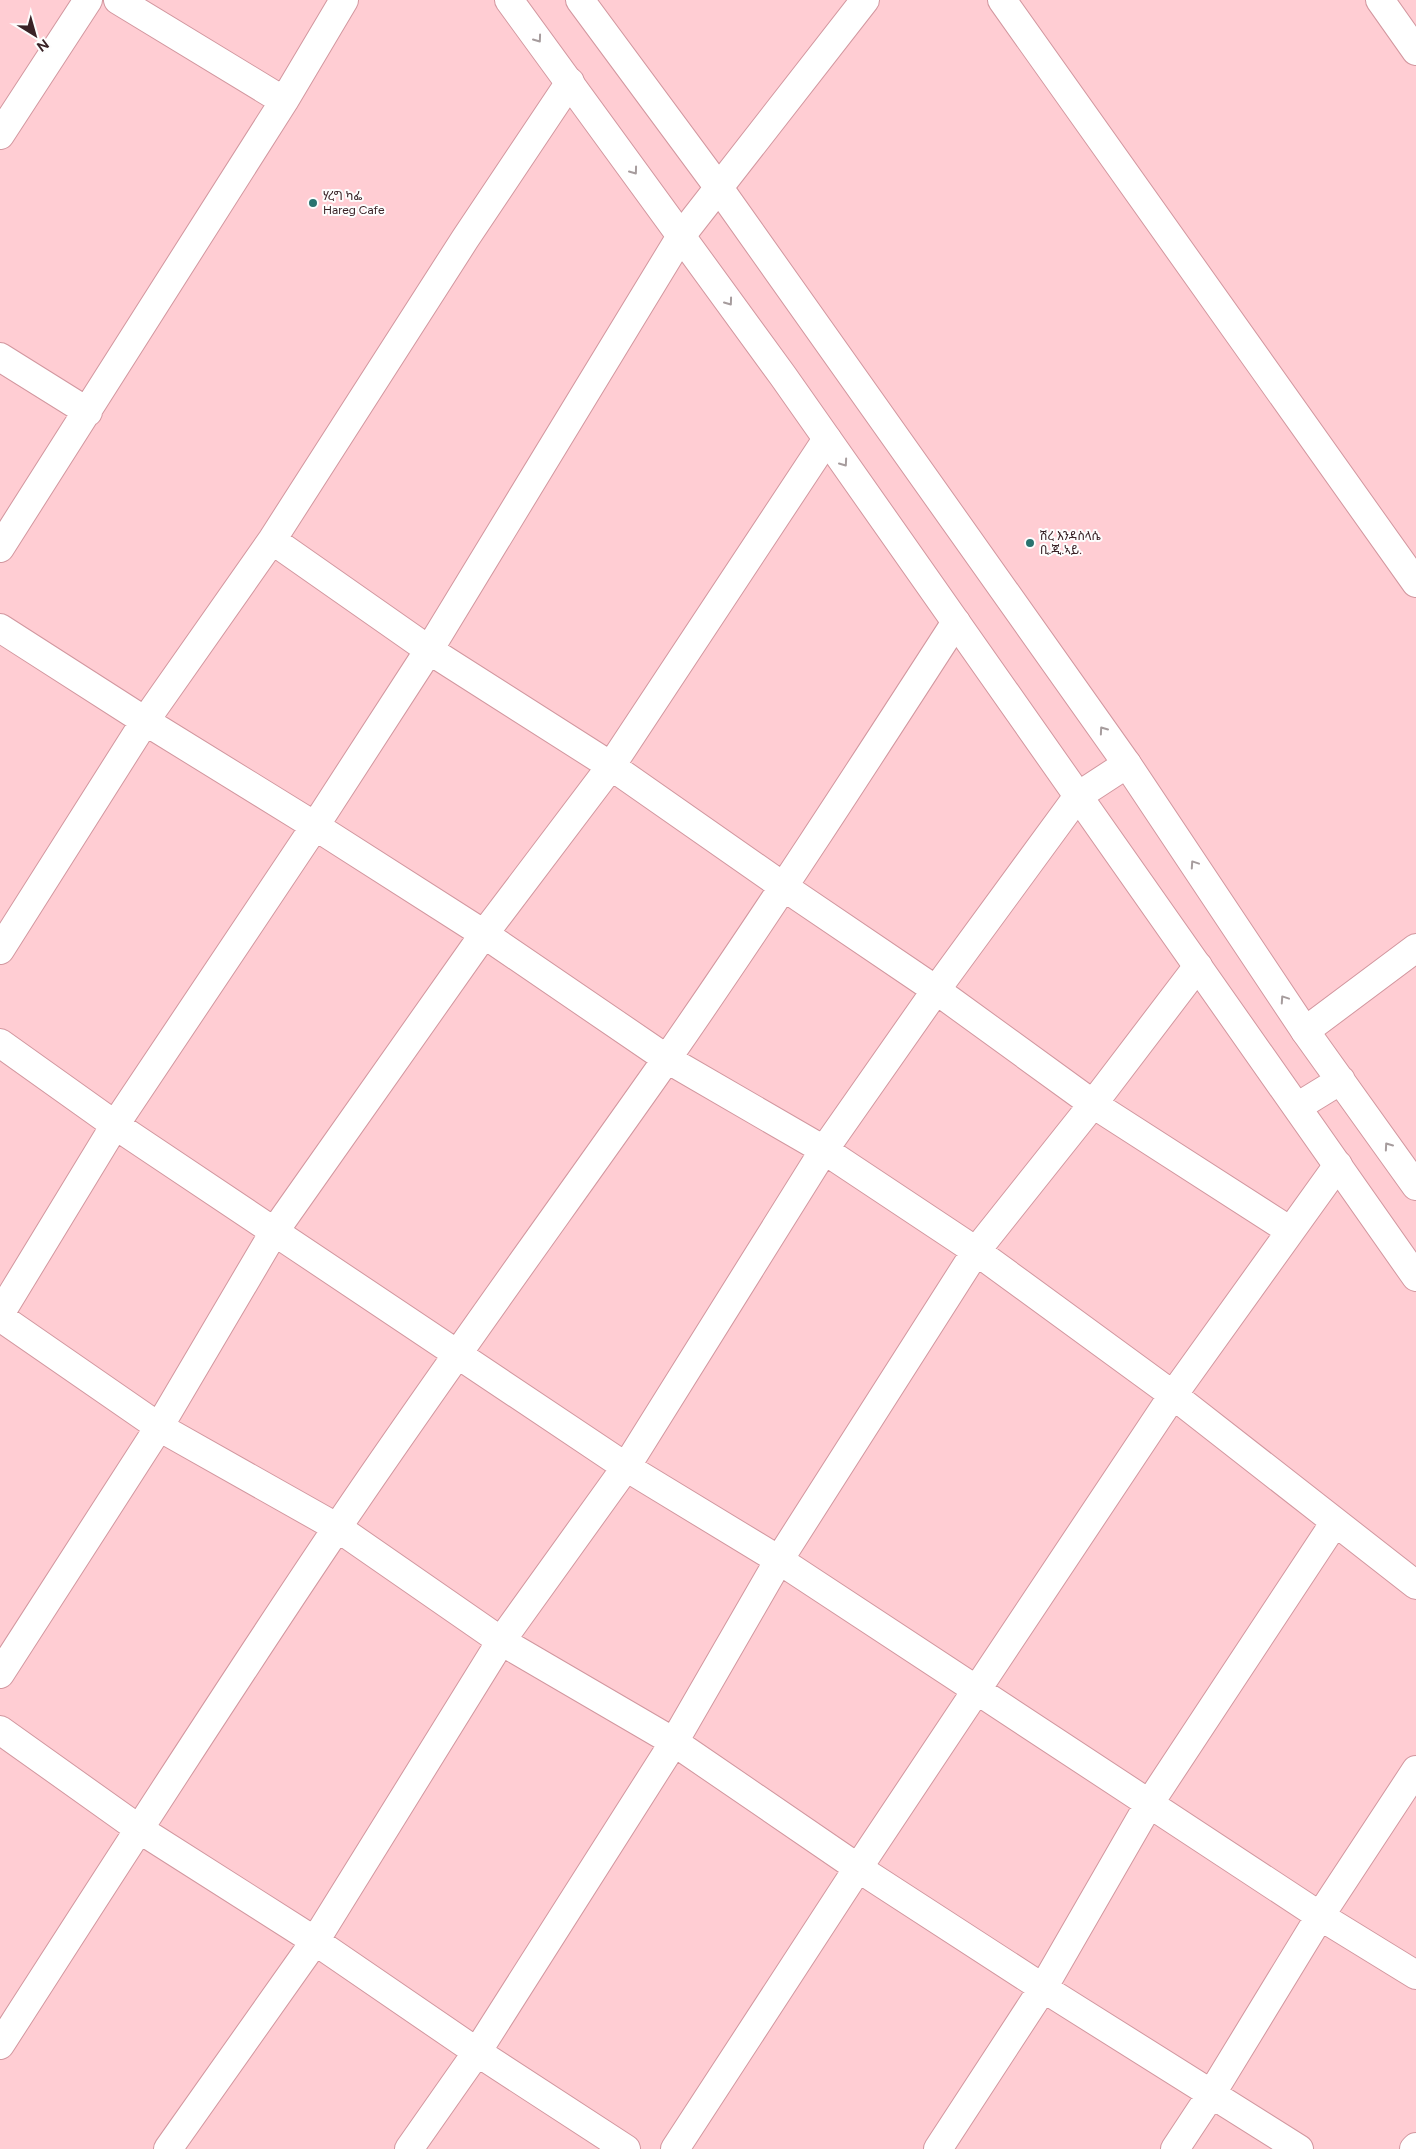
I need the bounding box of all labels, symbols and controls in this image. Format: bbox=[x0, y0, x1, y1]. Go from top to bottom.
north arrow bbox=[10, 10, 60, 60]
one-way arrow bbox=[532, 33, 541, 43]
text: N bbox=[33, 35, 52, 55]
one-way arrow bbox=[628, 165, 637, 174]
place label: ሃረግ ካፌ Hareg Cafe bbox=[323, 189, 385, 217]
marker: ሃረግ ካፌ Hareg Cafe bbox=[307, 197, 319, 209]
one-way arrow bbox=[723, 296, 732, 306]
one-way arrow bbox=[838, 457, 847, 467]
place label: ሽረ እንዳስላሴ ቢ.ጂ.ኣይ. bbox=[1040, 529, 1101, 557]
marker: ሽረ እንዳስላሴ ቢ.ጂ.ኣይ. bbox=[1024, 537, 1036, 549]
one-way arrow bbox=[1100, 726, 1109, 735]
one-way arrow bbox=[1191, 860, 1200, 870]
one-way arrow bbox=[1281, 996, 1291, 1005]
one-way arrow bbox=[1385, 1142, 1394, 1152]

